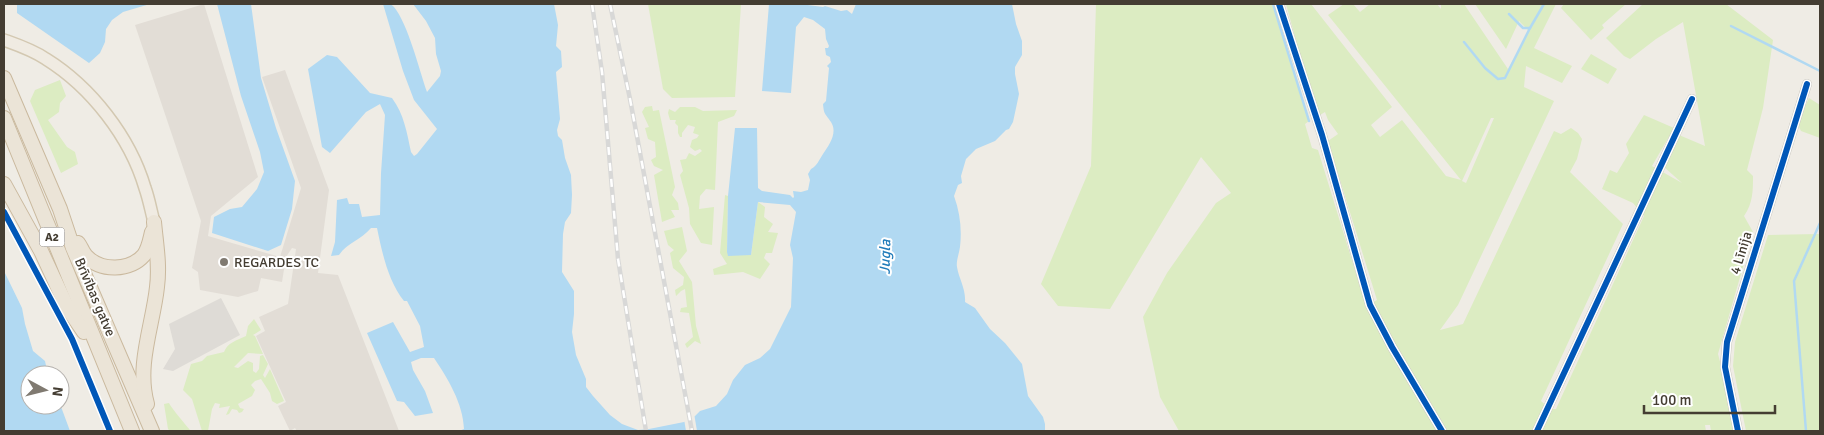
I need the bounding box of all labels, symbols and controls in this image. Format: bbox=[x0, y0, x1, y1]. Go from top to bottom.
road number: A2 bbox=[40, 228, 64, 246]
street label: 4 Līnija bbox=[1726, 230, 1756, 276]
water label: Jugla bbox=[876, 239, 894, 275]
place label: REGARDES TC bbox=[234, 254, 319, 271]
street label: Brīvības gatve bbox=[71, 255, 119, 339]
marker: REGARDES TC bbox=[218, 256, 230, 268]
north arrow bbox=[20, 365, 70, 415]
scale bar bbox=[1644, 382, 1775, 414]
text: N bbox=[48, 386, 66, 397]
text: 100 m bbox=[1652, 391, 1692, 409]

